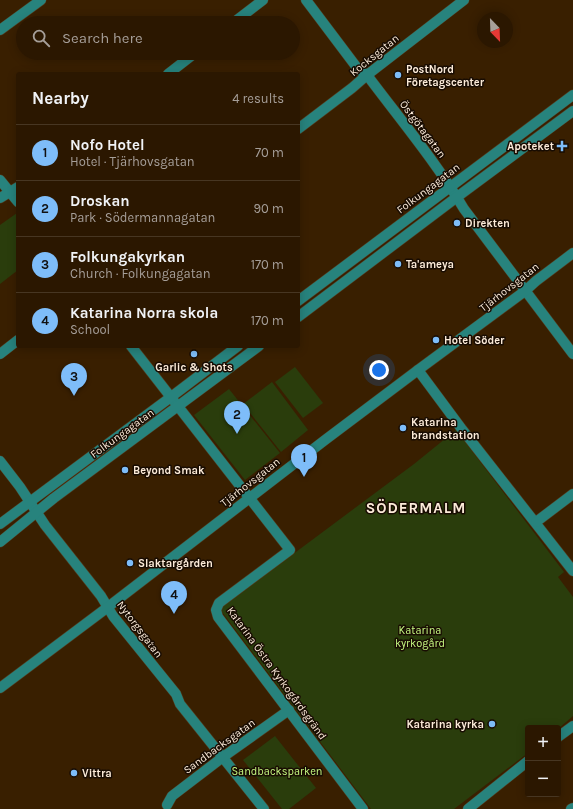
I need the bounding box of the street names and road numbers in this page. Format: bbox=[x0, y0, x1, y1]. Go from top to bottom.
street label: Kocksgatan bbox=[347, 32, 402, 79]
street label: Östgötagatan bbox=[397, 97, 449, 161]
street label: Folkungagatan bbox=[394, 161, 462, 216]
street label: Tjärhovsgatan bbox=[477, 260, 542, 315]
street label: Folkungagatan bbox=[88, 406, 157, 461]
street label: Tjärhovsgatan bbox=[218, 455, 283, 510]
street label: Nytorgsgatan bbox=[114, 598, 165, 660]
street label: Katarina Östra Kyrkogårdsgränd bbox=[224, 604, 330, 742]
street label: Sandbacksgatan bbox=[181, 716, 258, 777]

